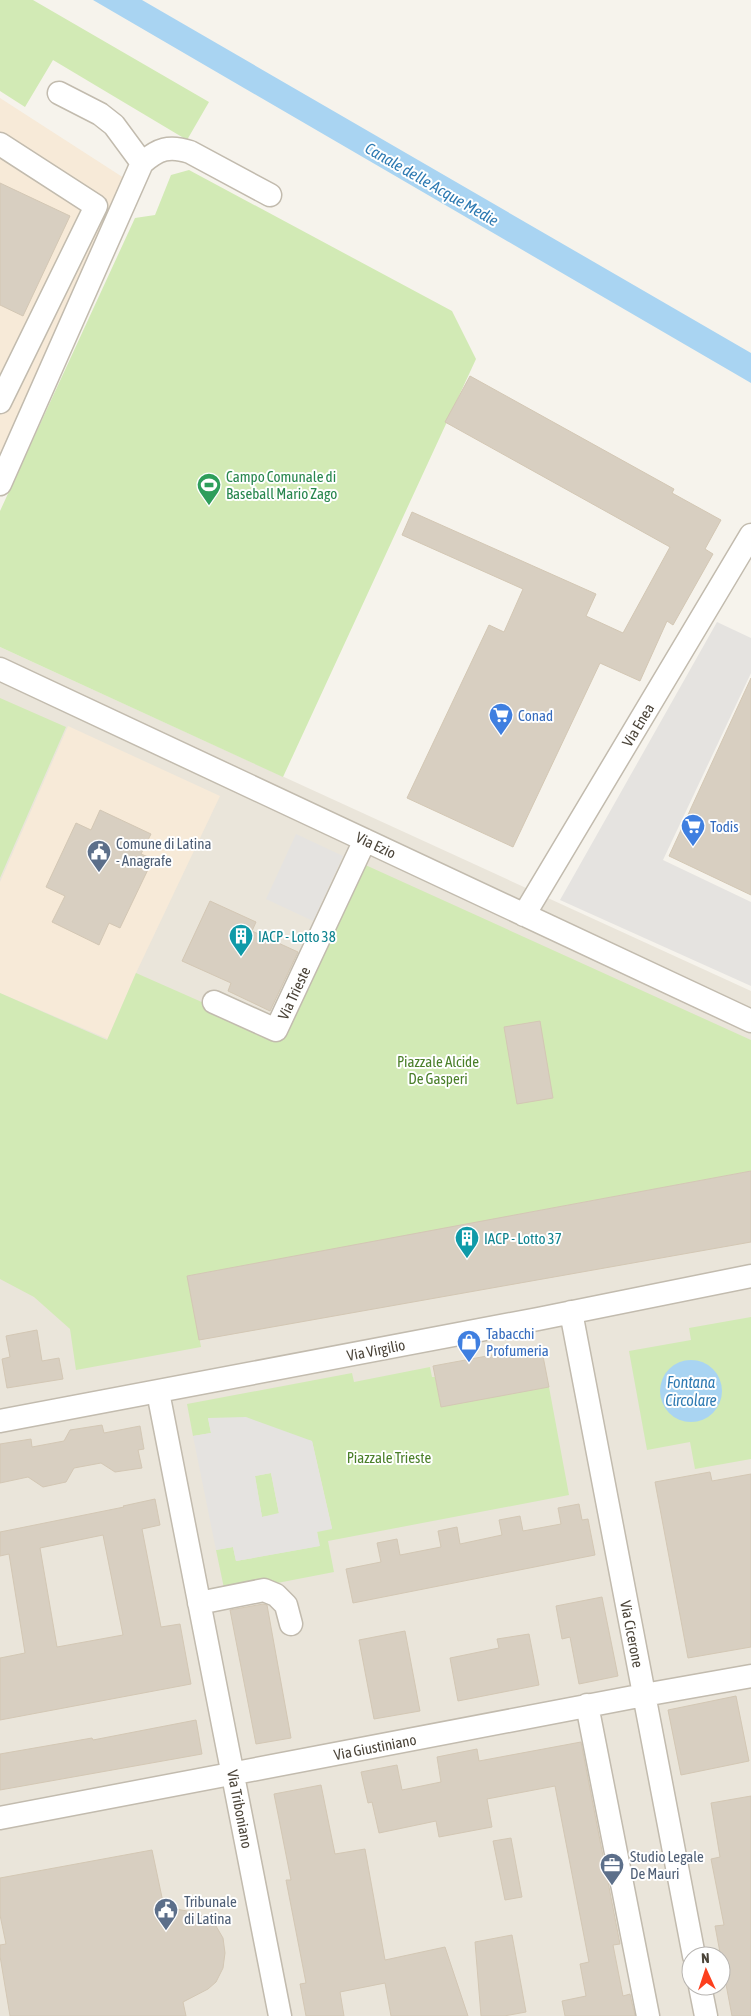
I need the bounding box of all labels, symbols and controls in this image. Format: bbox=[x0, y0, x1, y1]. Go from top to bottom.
water label: Canale delle Acque Medie bbox=[362, 139, 502, 230]
place label: Campo Comunale di Baseball Mario Zago bbox=[226, 468, 337, 502]
sports icon: Campo Comunale di Baseball Mario Zago bbox=[196, 472, 222, 506]
street label: Via Enea bbox=[619, 700, 657, 750]
supermarket icon: Conad bbox=[488, 702, 514, 736]
place label: Conad bbox=[518, 707, 553, 724]
supermarket icon: Todis bbox=[680, 813, 706, 847]
place label: Todis bbox=[710, 818, 739, 835]
street label: Via Ezio bbox=[353, 828, 399, 862]
place label: Comune di Latina - Anagrafe bbox=[116, 835, 211, 869]
public building icon: Comune di Latina - Anagrafe bbox=[86, 839, 112, 873]
building icon: IACP - Lotto 38 bbox=[228, 923, 254, 957]
place label: IACP - Lotto 38 bbox=[258, 928, 336, 945]
street label: Via Trieste bbox=[274, 964, 314, 1022]
park label: Piazzale Alcide De Gasperi bbox=[397, 1053, 479, 1087]
building icon: IACP - Lotto 37 bbox=[454, 1225, 480, 1259]
place label: IACP - Lotto 37 bbox=[484, 1230, 562, 1247]
place label: Tabacchi Profumeria bbox=[486, 1325, 549, 1359]
shop icon: Tabacchi Profumeria bbox=[456, 1329, 482, 1363]
street label: Via Virgilio bbox=[345, 1336, 407, 1364]
water label: Fontana Circolare bbox=[665, 1373, 717, 1409]
park label: Piazzale Trieste bbox=[347, 1449, 431, 1466]
street label: Via Cicerone bbox=[617, 1599, 647, 1669]
street label: Via Giustiniano bbox=[332, 1731, 418, 1763]
street label: Via Triboniano bbox=[224, 1768, 256, 1850]
place label: Studio Legale De Mauri bbox=[630, 1848, 704, 1882]
office icon: Studio Legale De Mauri bbox=[599, 1852, 625, 1886]
place label: Tribunale di Latina bbox=[184, 1893, 237, 1927]
public building icon: Tribunale di Latina bbox=[153, 1897, 179, 1931]
north arrow bbox=[681, 1946, 731, 1996]
text: N bbox=[701, 1950, 710, 1966]

